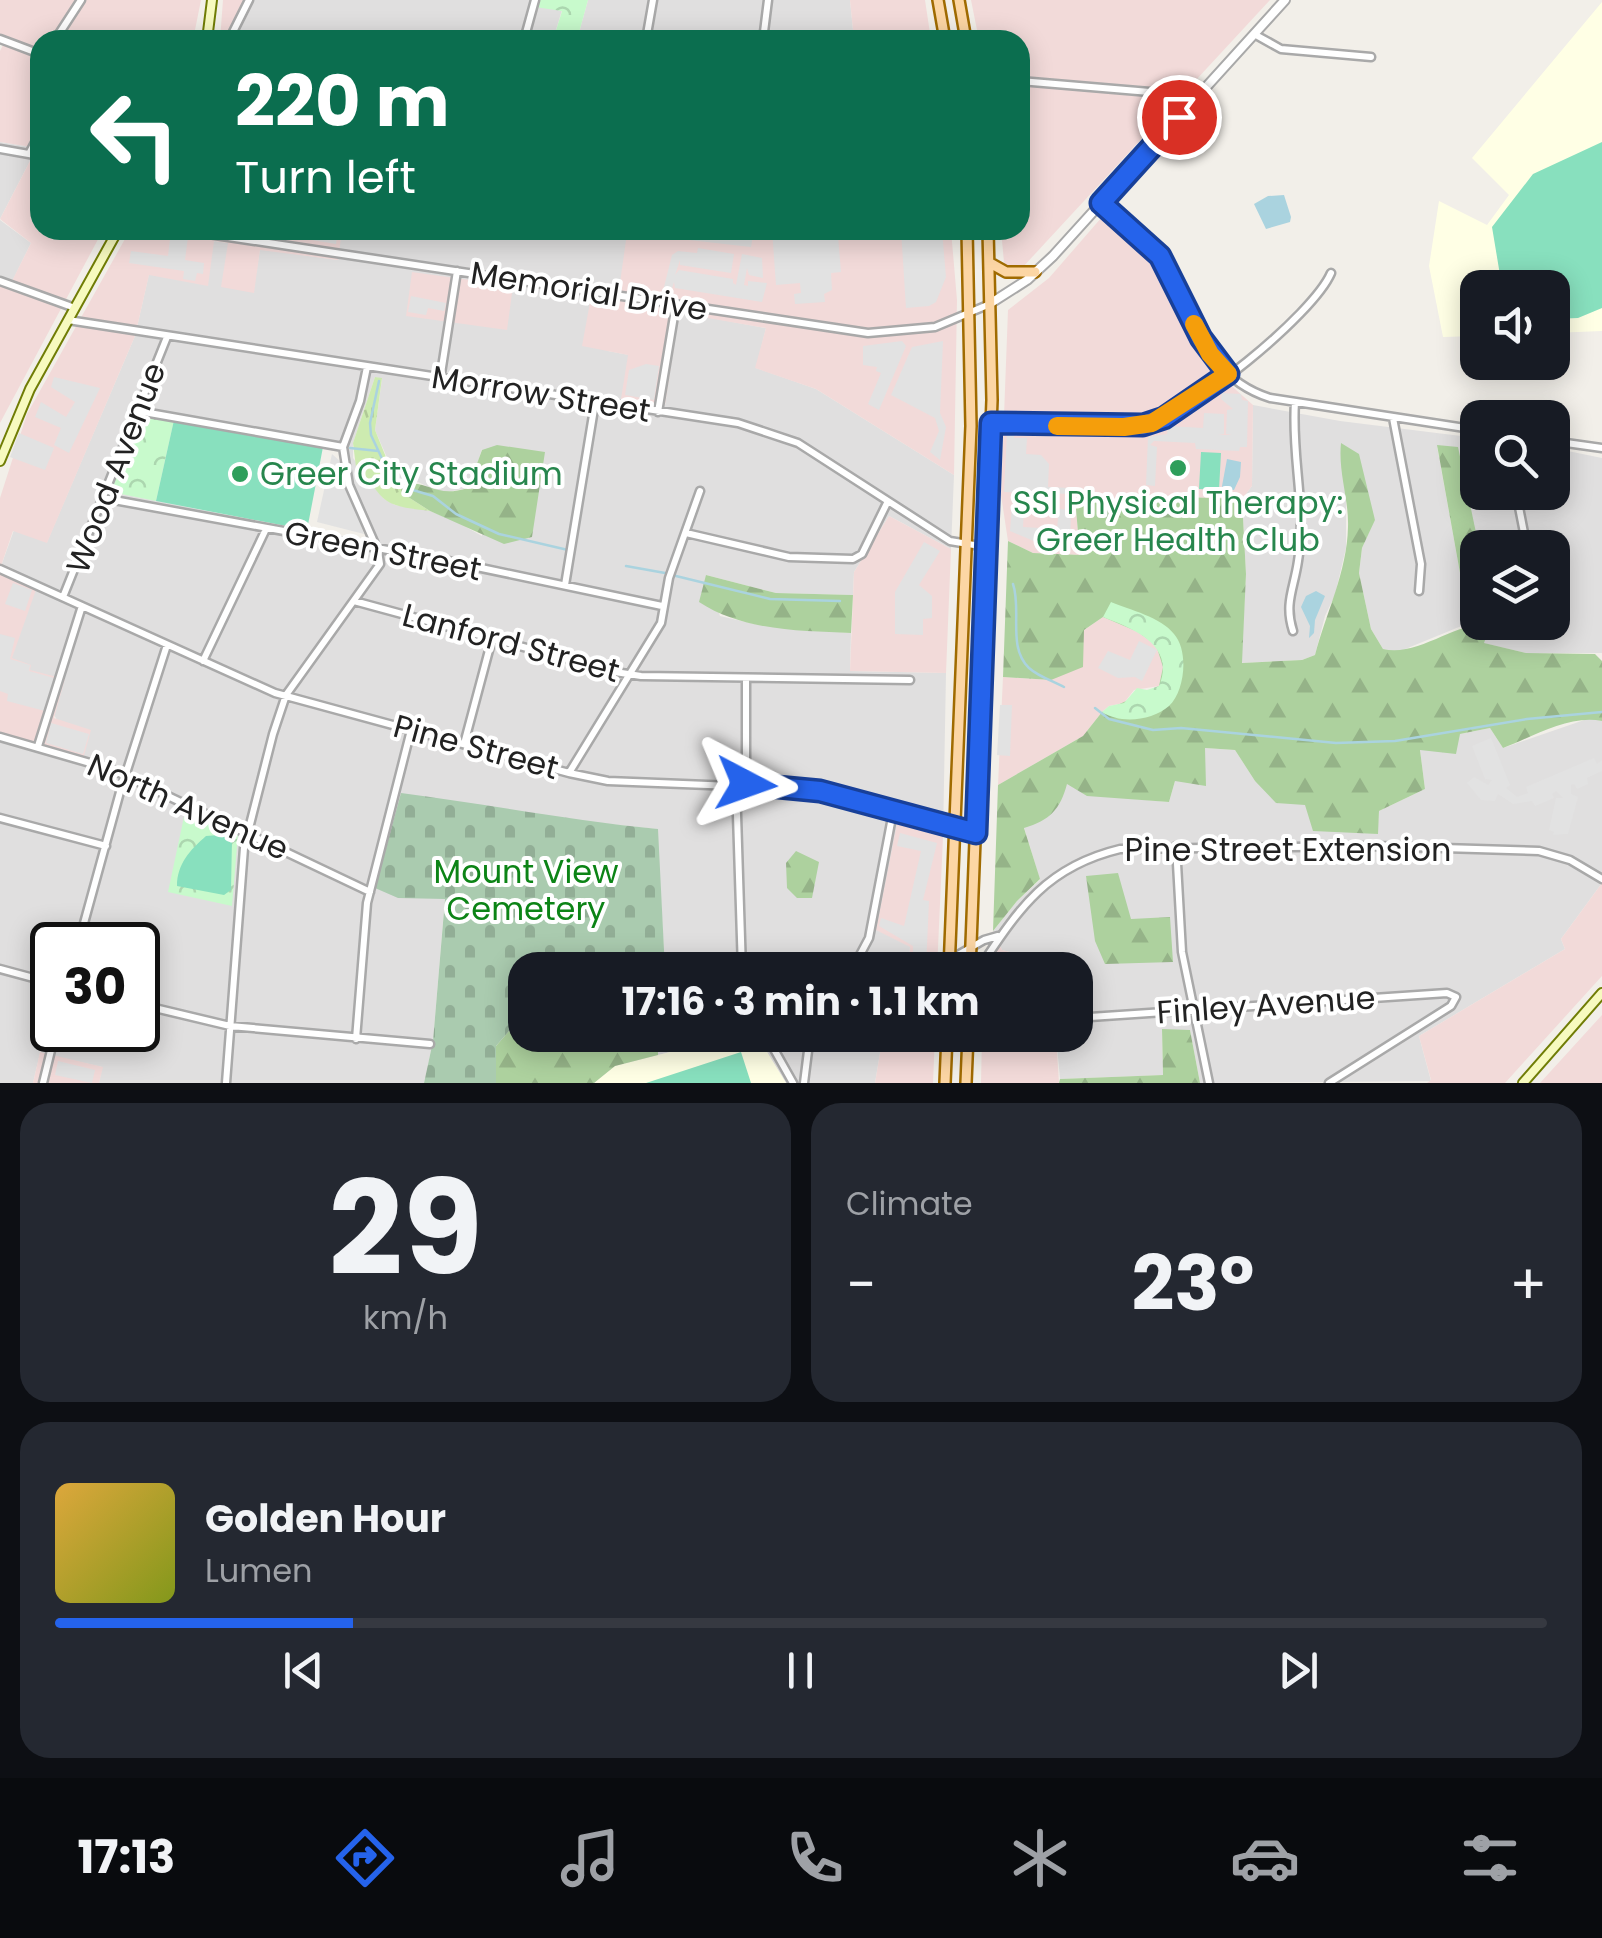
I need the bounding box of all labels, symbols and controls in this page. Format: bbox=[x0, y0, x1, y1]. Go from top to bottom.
text: 220 m bbox=[235, 52, 450, 151]
icon: left bbox=[70, 70, 200, 200]
pin bbox=[1137, 75, 1222, 160]
icon: arrive bbox=[1152, 90, 1207, 145]
text: Turn left bbox=[235, 146, 416, 209]
street label: Memorial Drive bbox=[468, 250, 711, 331]
map controls bbox=[1460, 270, 1570, 640]
button: sound bbox=[1460, 270, 1570, 380]
street label: Morrow Street bbox=[428, 354, 654, 433]
street label: Wood Avenue bbox=[55, 356, 176, 580]
button: search bbox=[1460, 400, 1570, 510]
place label: Greer City Stadium bbox=[260, 451, 563, 496]
marker: SSI Physical Therapy: Greer Health Club bbox=[1167, 457, 1189, 479]
marker: Greer City Stadium bbox=[229, 463, 251, 485]
place label: SSI Physical Therapy: Greer Health Club bbox=[1013, 480, 1343, 562]
street label: Green Street bbox=[281, 509, 485, 592]
button: layers bbox=[1460, 530, 1570, 640]
street label: Lanford Street bbox=[398, 592, 625, 693]
street label: Pine Street bbox=[389, 703, 564, 790]
position arrow bbox=[694, 732, 798, 836]
street label: North Avenue bbox=[81, 742, 296, 871]
street label: Pine Street Extension bbox=[1125, 827, 1451, 872]
park label: Mount View Cemetery bbox=[434, 849, 618, 931]
speed limit sign: 30 bbox=[30, 922, 160, 1052]
street label: Finley Avenue bbox=[1155, 974, 1377, 1035]
text: 17:16 · 3 min · 1.1 km bbox=[621, 975, 980, 1028]
text: 29 bbox=[328, 1137, 483, 1320]
text: Climate bbox=[846, 1181, 973, 1226]
text: 23° bbox=[1131, 1231, 1254, 1336]
text: − bbox=[846, 1246, 876, 1323]
text: + bbox=[1509, 1246, 1547, 1323]
text: km/h bbox=[363, 1295, 448, 1340]
text: Golden Hour bbox=[205, 1492, 446, 1545]
text: Lumen bbox=[205, 1548, 313, 1593]
icon: previous bbox=[276, 1643, 331, 1698]
icon: pause bbox=[773, 1643, 828, 1698]
icon: next bbox=[1271, 1643, 1326, 1698]
icon: directions bbox=[330, 1823, 400, 1893]
icon: music bbox=[555, 1823, 625, 1893]
icon: phone bbox=[780, 1823, 850, 1893]
icon: climate bbox=[1005, 1823, 1075, 1893]
icon: car bbox=[1230, 1823, 1300, 1893]
icon: filters bbox=[1455, 1823, 1525, 1893]
text: 17:13 bbox=[77, 1826, 175, 1889]

